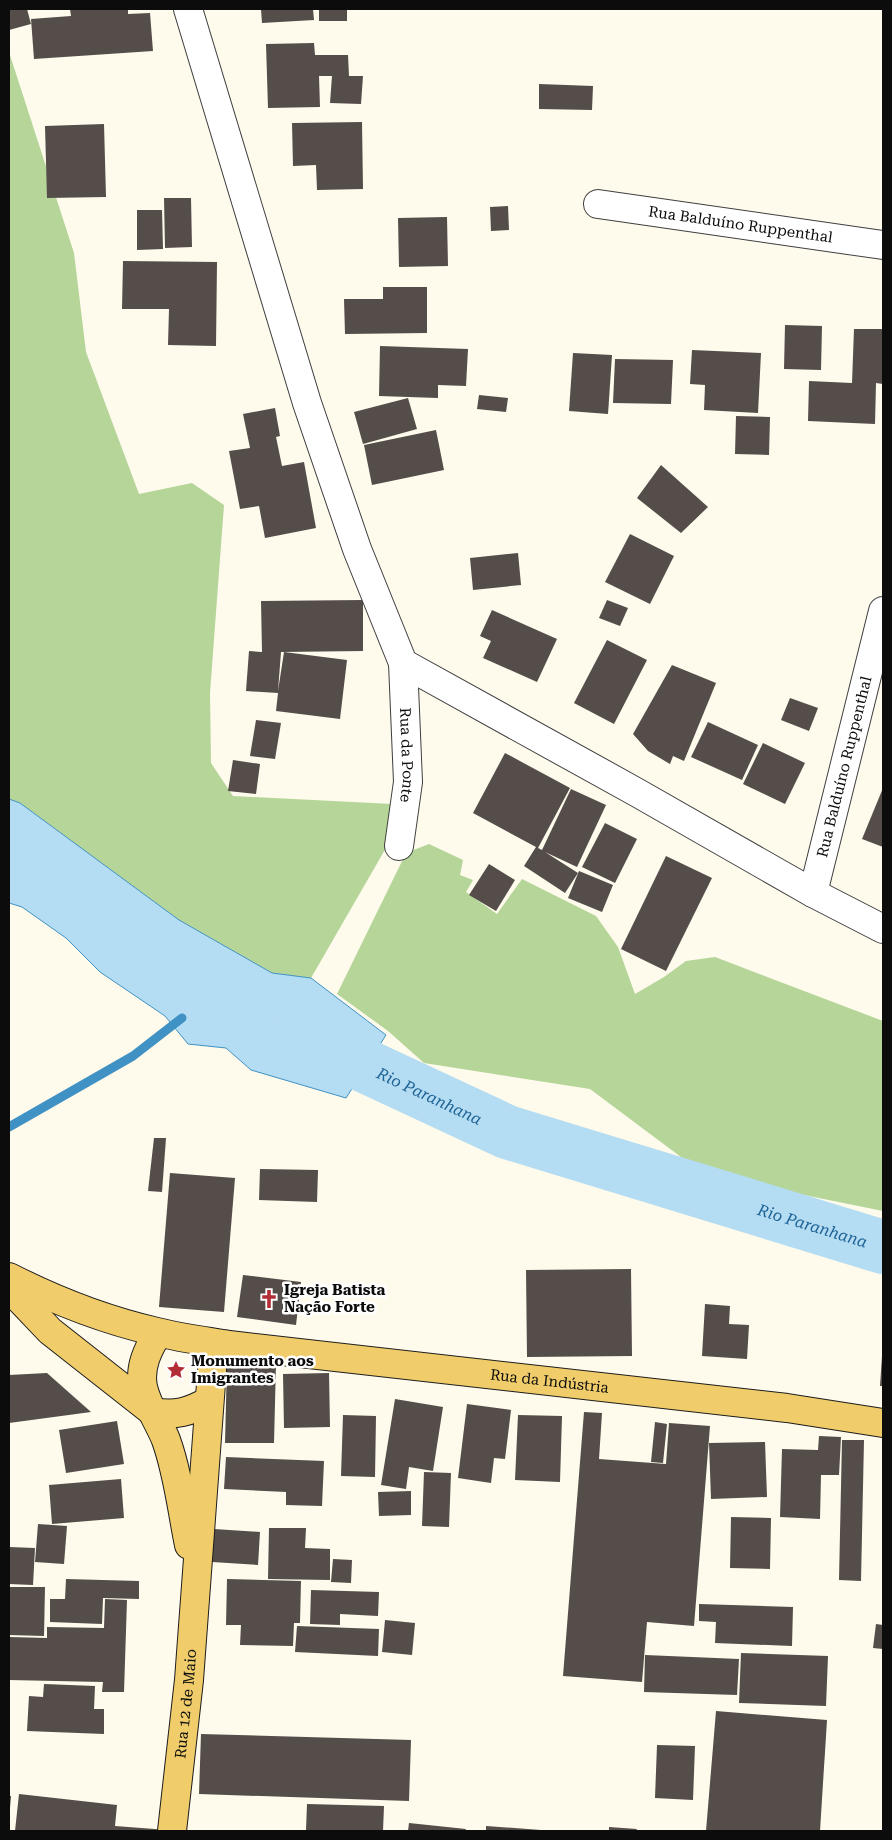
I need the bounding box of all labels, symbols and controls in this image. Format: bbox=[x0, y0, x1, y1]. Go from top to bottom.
street label: Rua Balduíno Ruppenthal bbox=[647, 202, 834, 247]
street label: Rua Balduíno Ruppenthal bbox=[813, 674, 876, 859]
street label: Rua da Ponte bbox=[396, 707, 417, 804]
water label: Rio Paranhana bbox=[373, 1063, 485, 1129]
water label: Rio Paranhana bbox=[754, 1199, 870, 1251]
place label: Igreja Batista Nação Forte bbox=[284, 1281, 386, 1316]
church icon: Igreja Batista Nação Forte bbox=[258, 1288, 280, 1310]
place label: Monumento aos Imigrantes bbox=[191, 1352, 314, 1387]
place icon: Monumento aos Imigrantes bbox=[165, 1359, 187, 1381]
street label: Rua da Indústria bbox=[489, 1366, 610, 1397]
street label: Rua 12 de Maio bbox=[171, 1648, 200, 1759]

